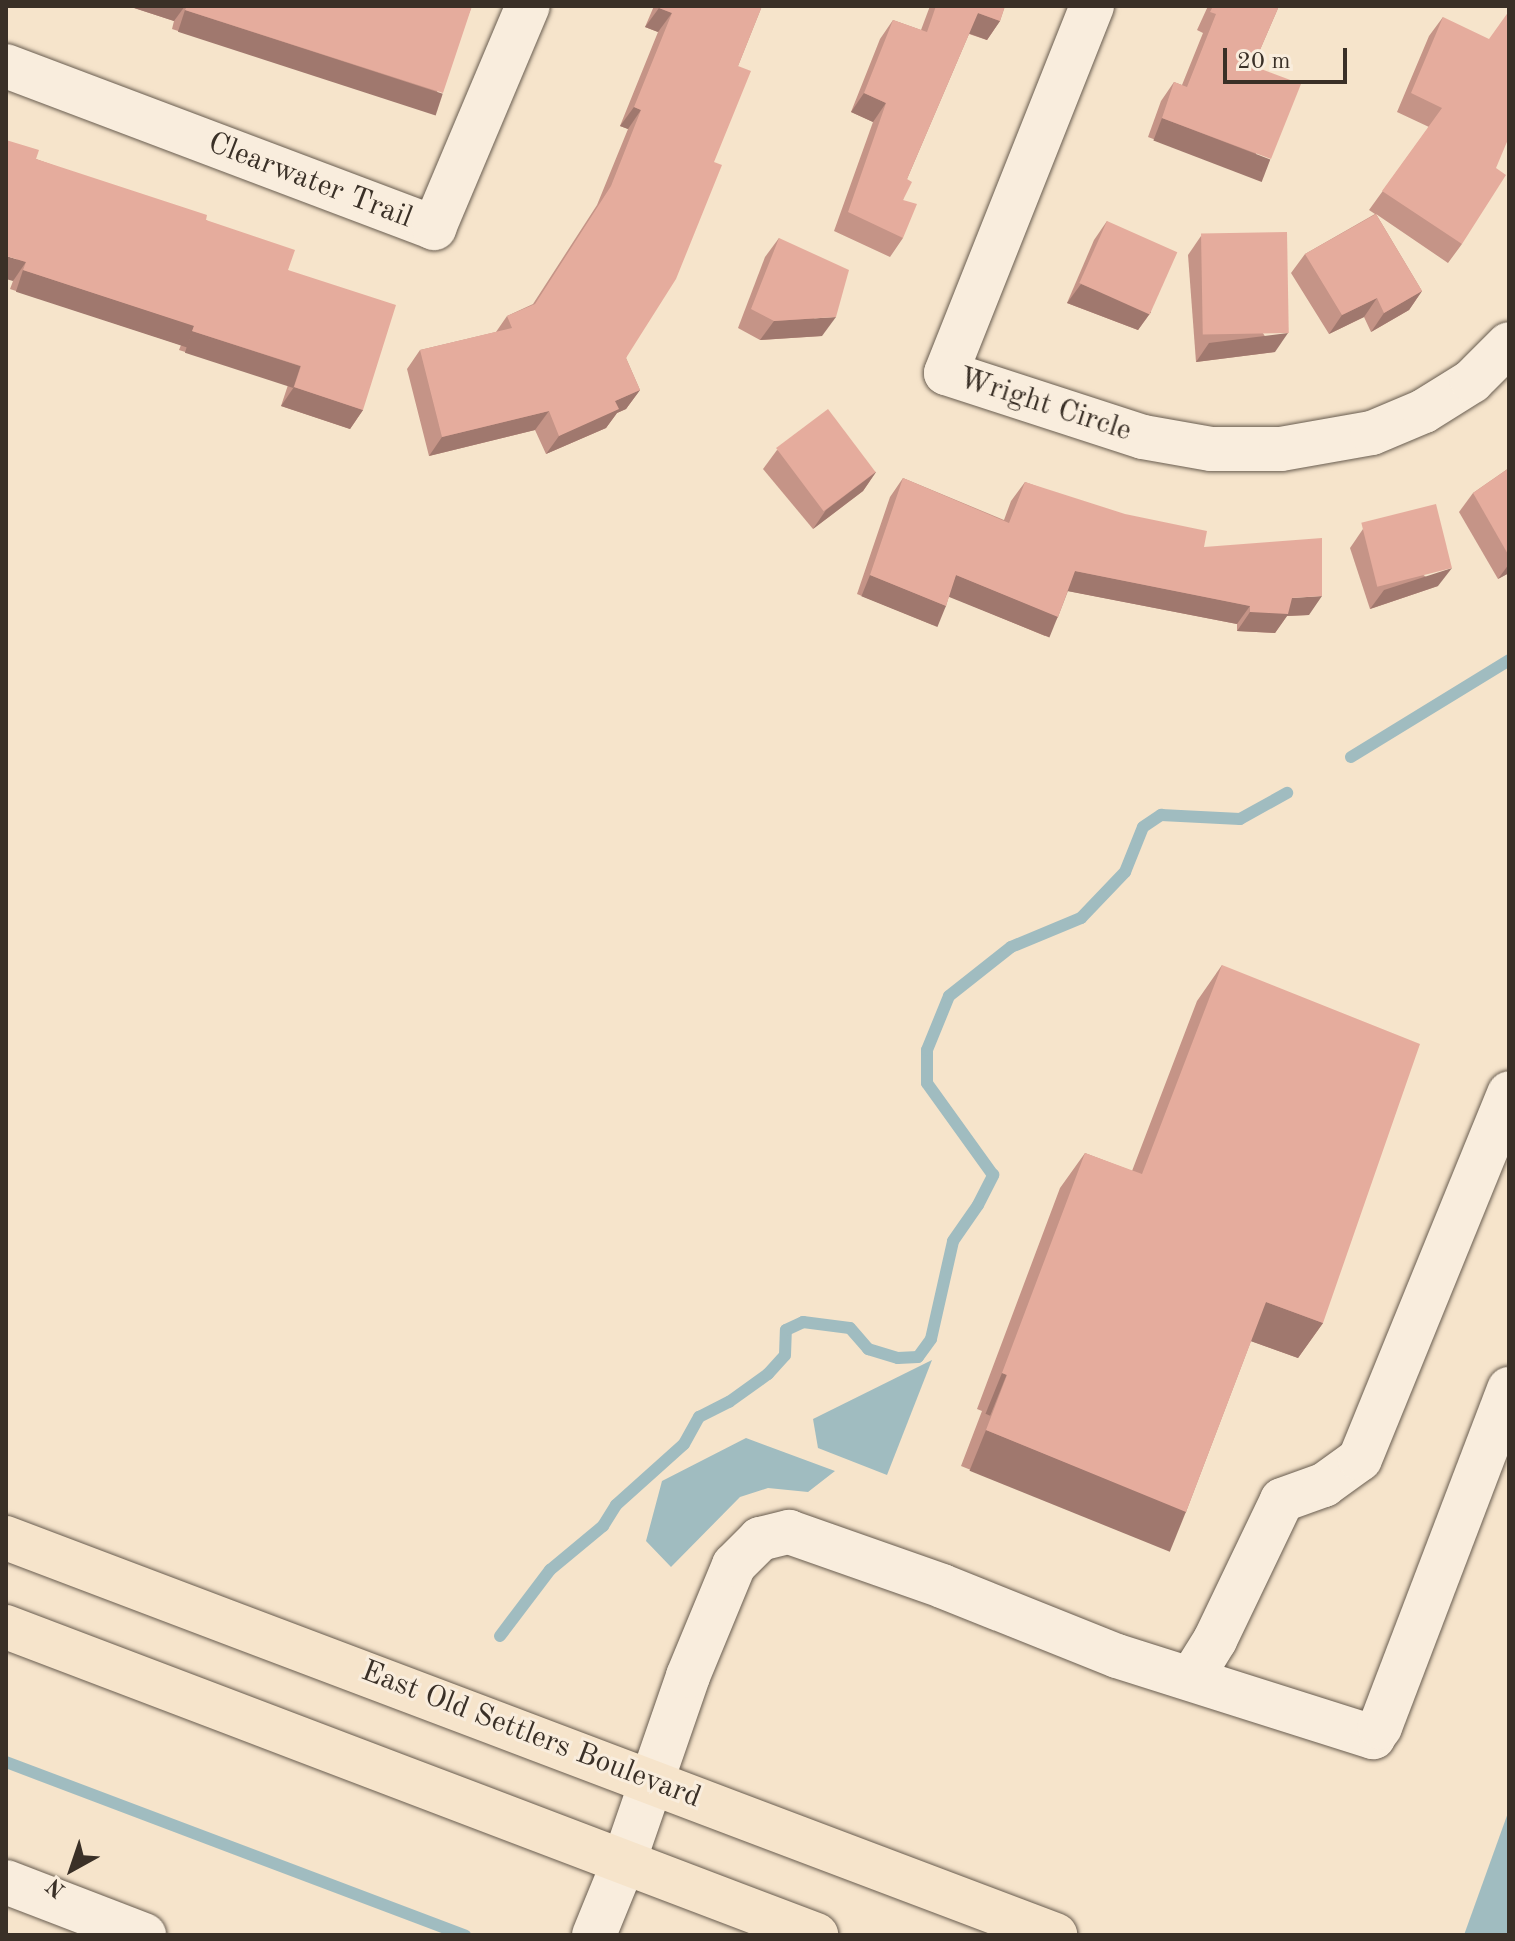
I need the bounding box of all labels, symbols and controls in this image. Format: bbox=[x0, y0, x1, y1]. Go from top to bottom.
scale bar bbox=[1227, 32, 1351, 82]
text: 20 m bbox=[1237, 50, 1291, 74]
street label: Clearwater Trail bbox=[203, 125, 417, 237]
street label: Wright Circle bbox=[954, 360, 1136, 450]
street label: East Old Settlers Boulevard bbox=[356, 1654, 706, 1816]
north arrow bbox=[32, 1829, 112, 1909]
text: N bbox=[43, 1874, 70, 1901]

